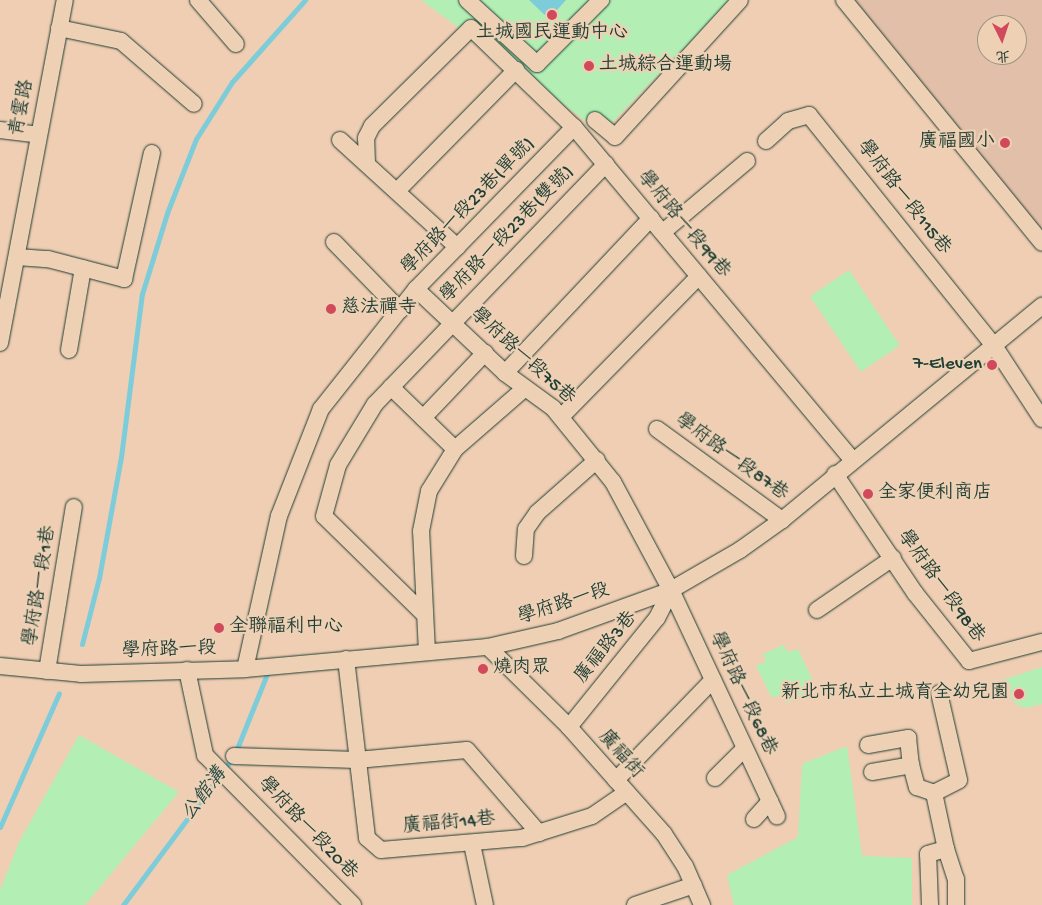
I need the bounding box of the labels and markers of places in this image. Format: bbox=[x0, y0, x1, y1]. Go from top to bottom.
marker: 土城國民運動中心 bbox=[546, 9, 558, 21]
place label: 土城國民運動中心 bbox=[476, 23, 628, 45]
place label: 土城綜合運動場 bbox=[599, 55, 732, 77]
marker: 土城綜合運動場 bbox=[583, 60, 595, 72]
place label: 廣福國小 bbox=[919, 132, 995, 154]
marker: 廣福國小 bbox=[999, 137, 1011, 149]
place label: 慈法禪寺 bbox=[341, 298, 417, 320]
marker: 慈法禪寺 bbox=[325, 303, 337, 315]
place label: 7-Eleven bbox=[913, 354, 982, 376]
marker: 7-Eleven bbox=[986, 359, 998, 371]
place label: 全家便利商店 bbox=[878, 483, 992, 505]
marker: 全家便利商店 bbox=[862, 488, 874, 500]
place label: 全聯福利中心 bbox=[229, 617, 343, 639]
marker: 全聯福利中心 bbox=[213, 622, 225, 634]
place label: 燒肉眾 bbox=[493, 658, 550, 680]
marker: 燒肉眾 bbox=[477, 663, 489, 675]
place label: 新北市私立土城育全幼兒園 bbox=[781, 683, 1009, 705]
marker: 新北市私立土城育全幼兒園 bbox=[1013, 688, 1025, 700]

